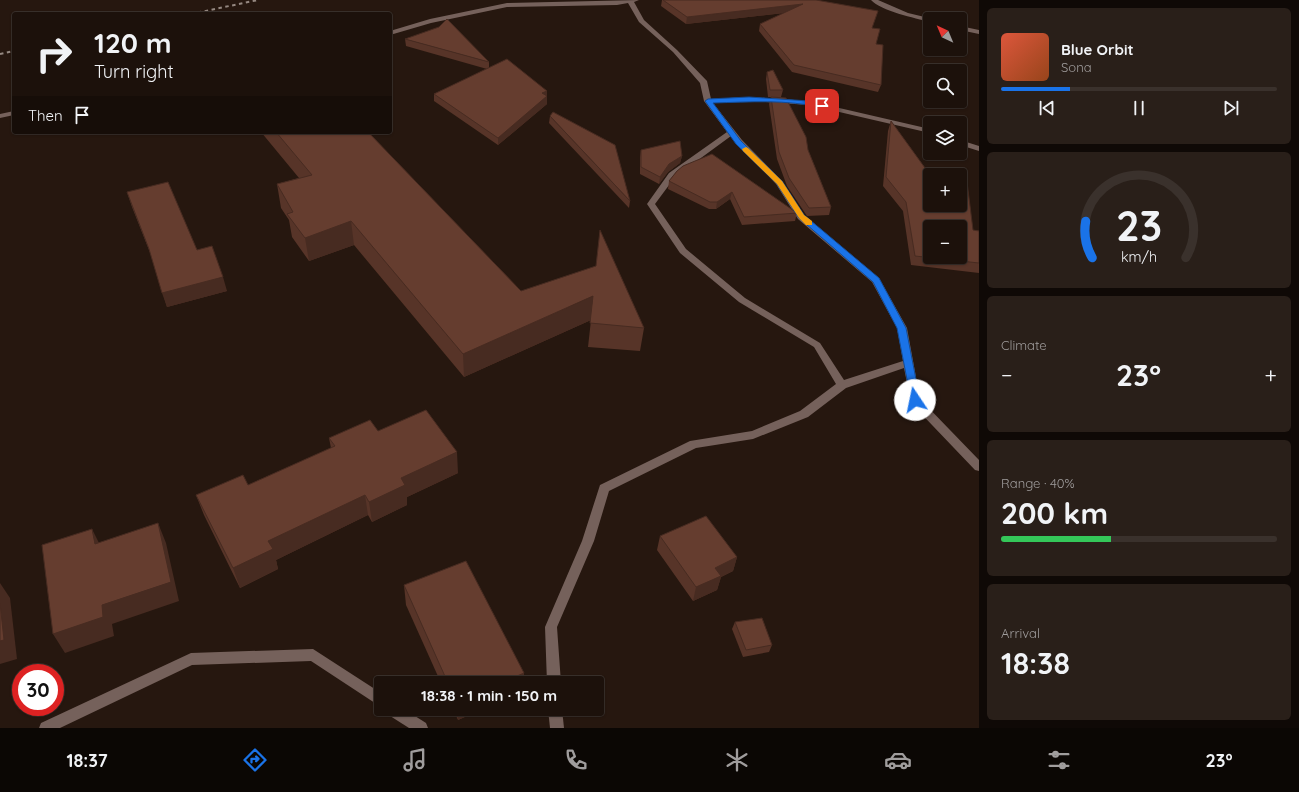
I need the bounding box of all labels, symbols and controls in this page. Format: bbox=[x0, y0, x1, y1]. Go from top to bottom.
north arrow bbox=[923, 12, 967, 56]
map controls bbox=[923, 12, 967, 264]
text: 120 m bbox=[94, 25, 172, 60]
icon: right bbox=[28, 28, 80, 80]
text: Blue Orbit bbox=[1061, 40, 1134, 59]
text: Sona bbox=[1061, 59, 1092, 75]
text: Turn right bbox=[94, 60, 174, 83]
button: search bbox=[923, 64, 967, 108]
pin bbox=[805, 89, 839, 123]
icon: arrive bbox=[811, 95, 833, 117]
icon: previous bbox=[1036, 97, 1058, 119]
icon: pause bbox=[1128, 97, 1150, 119]
icon: next bbox=[1220, 97, 1242, 119]
icon: arrive bbox=[71, 104, 93, 126]
text: Then bbox=[28, 106, 63, 125]
button: layers bbox=[923, 116, 967, 160]
button: + bbox=[923, 168, 967, 212]
text: 23 bbox=[1116, 199, 1162, 251]
button: − bbox=[923, 220, 967, 264]
text: km/h bbox=[1121, 248, 1157, 266]
text: Climate bbox=[1001, 337, 1047, 353]
text: 23° bbox=[1116, 356, 1161, 394]
text: − bbox=[1001, 361, 1012, 389]
text: + bbox=[1265, 361, 1277, 389]
position arrow bbox=[894, 379, 936, 421]
text: Range · 40% bbox=[1001, 475, 1075, 491]
text: 200 km bbox=[1001, 494, 1108, 532]
text: Arrival bbox=[1001, 625, 1040, 641]
text: 18:38 bbox=[1001, 644, 1070, 682]
speed limit sign: 30 bbox=[12, 664, 64, 716]
text: 18:38 · 1 min · 150 m bbox=[421, 686, 557, 705]
icon: directions bbox=[241, 746, 269, 774]
icon: music bbox=[401, 746, 429, 774]
icon: phone bbox=[562, 746, 590, 774]
icon: climate bbox=[723, 746, 751, 774]
icon: car bbox=[884, 746, 912, 774]
icon: filters bbox=[1045, 746, 1073, 774]
text: 18:37 bbox=[66, 749, 108, 772]
text: 23° bbox=[1206, 749, 1233, 772]

